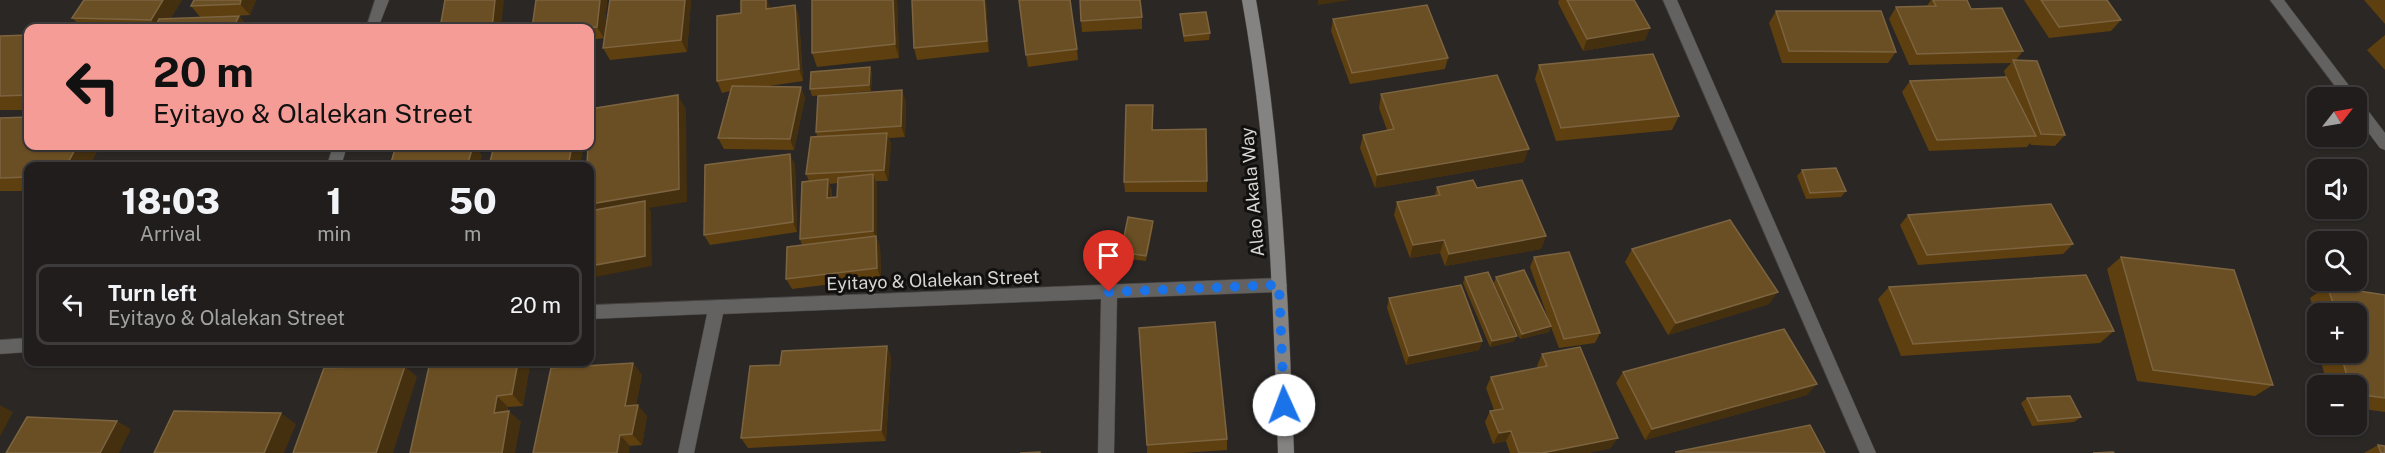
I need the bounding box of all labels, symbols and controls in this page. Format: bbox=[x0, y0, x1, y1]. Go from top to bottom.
text: 20 m bbox=[153, 47, 254, 96]
icon: left bbox=[54, 48, 132, 126]
north arrow bbox=[2307, 87, 2367, 147]
map controls bbox=[2307, 87, 2367, 435]
text: Eyitayo & Olalekan Street bbox=[153, 97, 473, 129]
street label: Alao Akala Way bbox=[1236, 126, 1268, 258]
button: sound bbox=[2307, 159, 2367, 219]
text: 18:03 bbox=[121, 180, 220, 222]
text: 1 bbox=[326, 180, 342, 222]
text: 50 bbox=[448, 180, 497, 222]
text: Arrival bbox=[140, 222, 201, 246]
text: min bbox=[317, 222, 351, 246]
text: m bbox=[464, 222, 481, 246]
pin bbox=[1083, 230, 1134, 292]
button: search bbox=[2307, 231, 2367, 291]
icon: arrive bbox=[1092, 239, 1125, 272]
street label: Eyitayo & Olalekan Street bbox=[826, 266, 1040, 294]
text: Turn left bbox=[108, 280, 197, 306]
icon: left bbox=[57, 288, 90, 321]
text: 20 m bbox=[510, 292, 561, 318]
button: + bbox=[2307, 303, 2367, 363]
text: Eyitayo & Olalekan Street bbox=[108, 306, 345, 330]
position arrow bbox=[1252, 373, 1316, 437]
button: − bbox=[2307, 375, 2367, 435]

